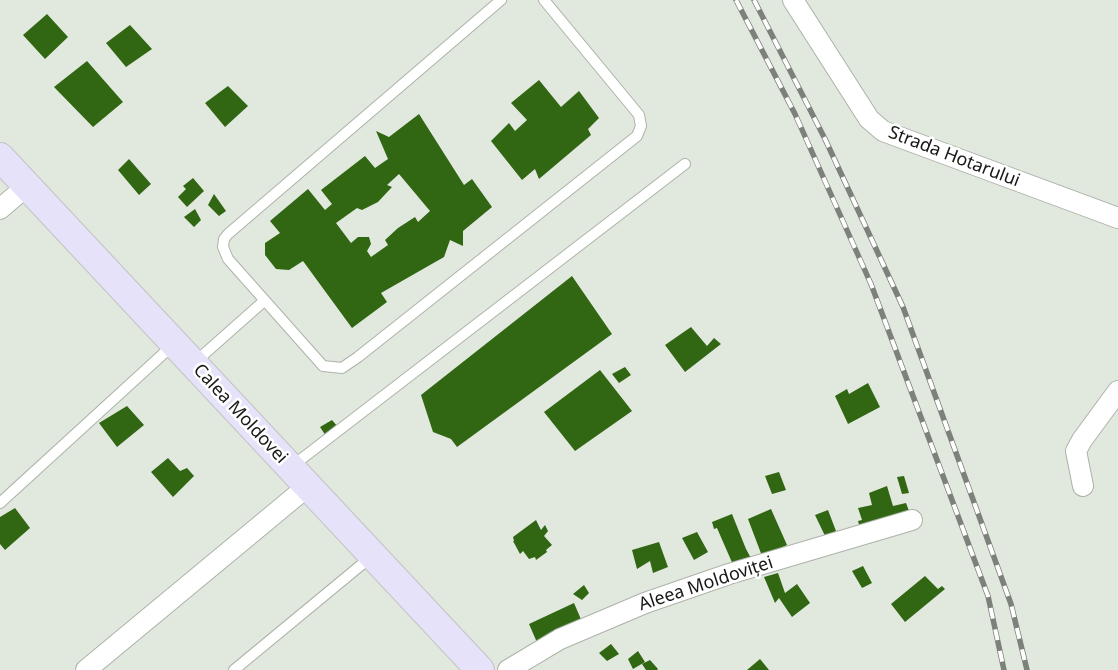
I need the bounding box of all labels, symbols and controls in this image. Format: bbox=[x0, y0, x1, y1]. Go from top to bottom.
street label: Strada Hotarului bbox=[885, 122, 1023, 192]
street label: Calea Moldovei bbox=[188, 360, 292, 468]
street label: Aleea Moldoviței bbox=[636, 552, 776, 616]

